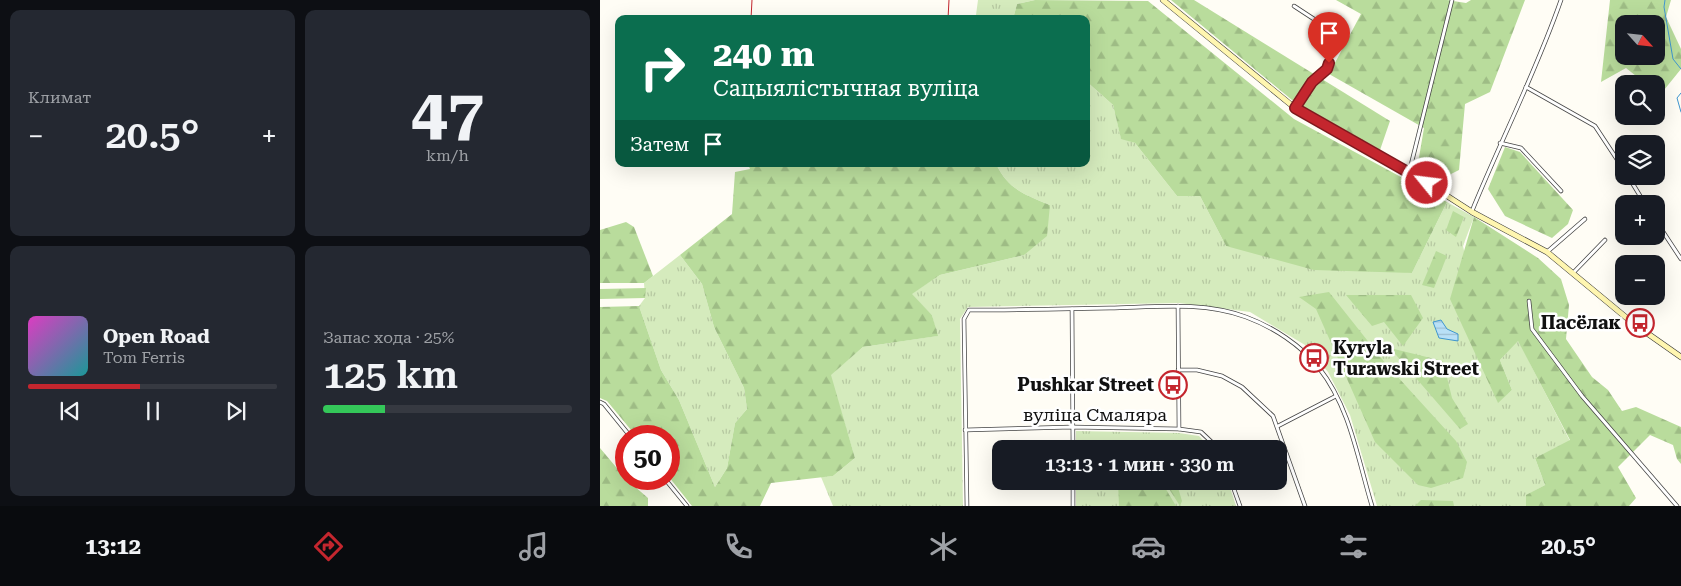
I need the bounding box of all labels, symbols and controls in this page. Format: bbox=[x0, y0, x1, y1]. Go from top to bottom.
pin bbox=[1308, 12, 1350, 63]
north arrow bbox=[1615, 15, 1665, 65]
map controls bbox=[1615, 15, 1665, 305]
icon: arrive bbox=[1315, 19, 1343, 47]
text: 240 m bbox=[713, 34, 814, 75]
icon: right bbox=[630, 35, 695, 100]
text: 47 bbox=[411, 75, 484, 151]
button: search bbox=[1615, 75, 1665, 125]
text: Сацыялістычная вуліца bbox=[713, 76, 979, 101]
text: Климат bbox=[28, 88, 91, 107]
text: 20.5° bbox=[106, 113, 199, 157]
text: − bbox=[28, 120, 44, 153]
text: + bbox=[261, 120, 277, 153]
icon: arrive bbox=[699, 130, 727, 158]
text: Затем bbox=[630, 133, 689, 156]
button: layers bbox=[1615, 135, 1665, 185]
text: km/h bbox=[426, 146, 469, 165]
position arrow bbox=[1400, 156, 1452, 208]
button: + bbox=[1615, 195, 1665, 245]
button: − bbox=[1615, 255, 1665, 305]
bus stop icon: Пасёлак bbox=[1625, 308, 1655, 338]
place label: Пасёлак bbox=[1541, 312, 1622, 333]
text: Open Road bbox=[103, 325, 210, 348]
text: Запас хода · 25% bbox=[323, 328, 454, 347]
place label: Kyryla Turawski Street bbox=[1333, 337, 1479, 379]
bus stop icon: Kyryla Turawski Street bbox=[1299, 343, 1329, 373]
text: Tom Ferris bbox=[103, 348, 185, 367]
text: 125 km bbox=[323, 353, 458, 397]
bus stop icon: Pushkar Street bbox=[1158, 370, 1188, 400]
place label: Pushkar Street bbox=[1017, 374, 1154, 395]
icon: previous bbox=[56, 397, 84, 425]
icon: pause bbox=[139, 397, 167, 425]
icon: next bbox=[222, 397, 250, 425]
street label: вуліца Смаляра bbox=[1023, 404, 1167, 425]
speed limit sign: 50 bbox=[615, 425, 680, 490]
text: 13:13 · 1 мин · 330 m bbox=[1045, 453, 1234, 476]
icon: directions bbox=[311, 529, 346, 564]
icon: music bbox=[516, 529, 551, 564]
icon: phone bbox=[721, 529, 756, 564]
icon: climate bbox=[926, 529, 961, 564]
icon: car bbox=[1131, 529, 1166, 564]
icon: filters bbox=[1336, 529, 1371, 564]
text: 13:12 bbox=[85, 534, 141, 559]
text: 20.5° bbox=[1541, 534, 1596, 559]

